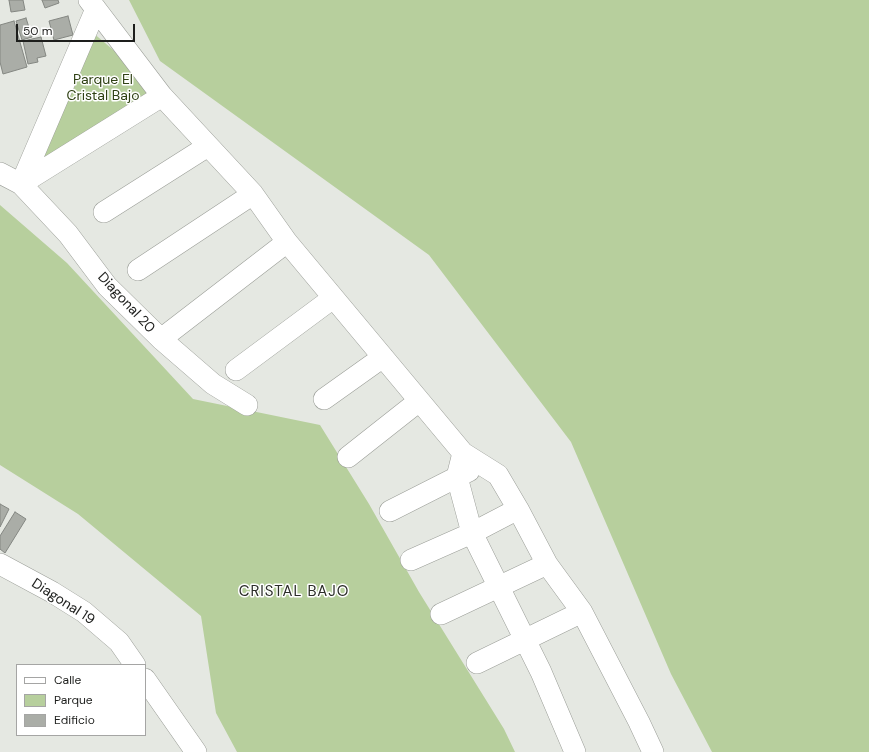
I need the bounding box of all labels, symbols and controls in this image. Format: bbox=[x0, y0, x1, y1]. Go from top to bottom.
scale bar bbox=[18, 16, 137, 42]
text: 50 m bbox=[23, 23, 52, 39]
park label: Parque El Cristal Bajo bbox=[66, 72, 140, 104]
street label: Diagonal 20 bbox=[94, 269, 158, 337]
street label: Diagonal 19 bbox=[28, 575, 98, 629]
district label: CRISTAL BAJO bbox=[239, 583, 349, 601]
legend bbox=[16, 664, 146, 736]
text: Calle bbox=[54, 672, 81, 688]
text: Parque bbox=[54, 692, 93, 708]
text: Edificio bbox=[54, 712, 95, 728]

